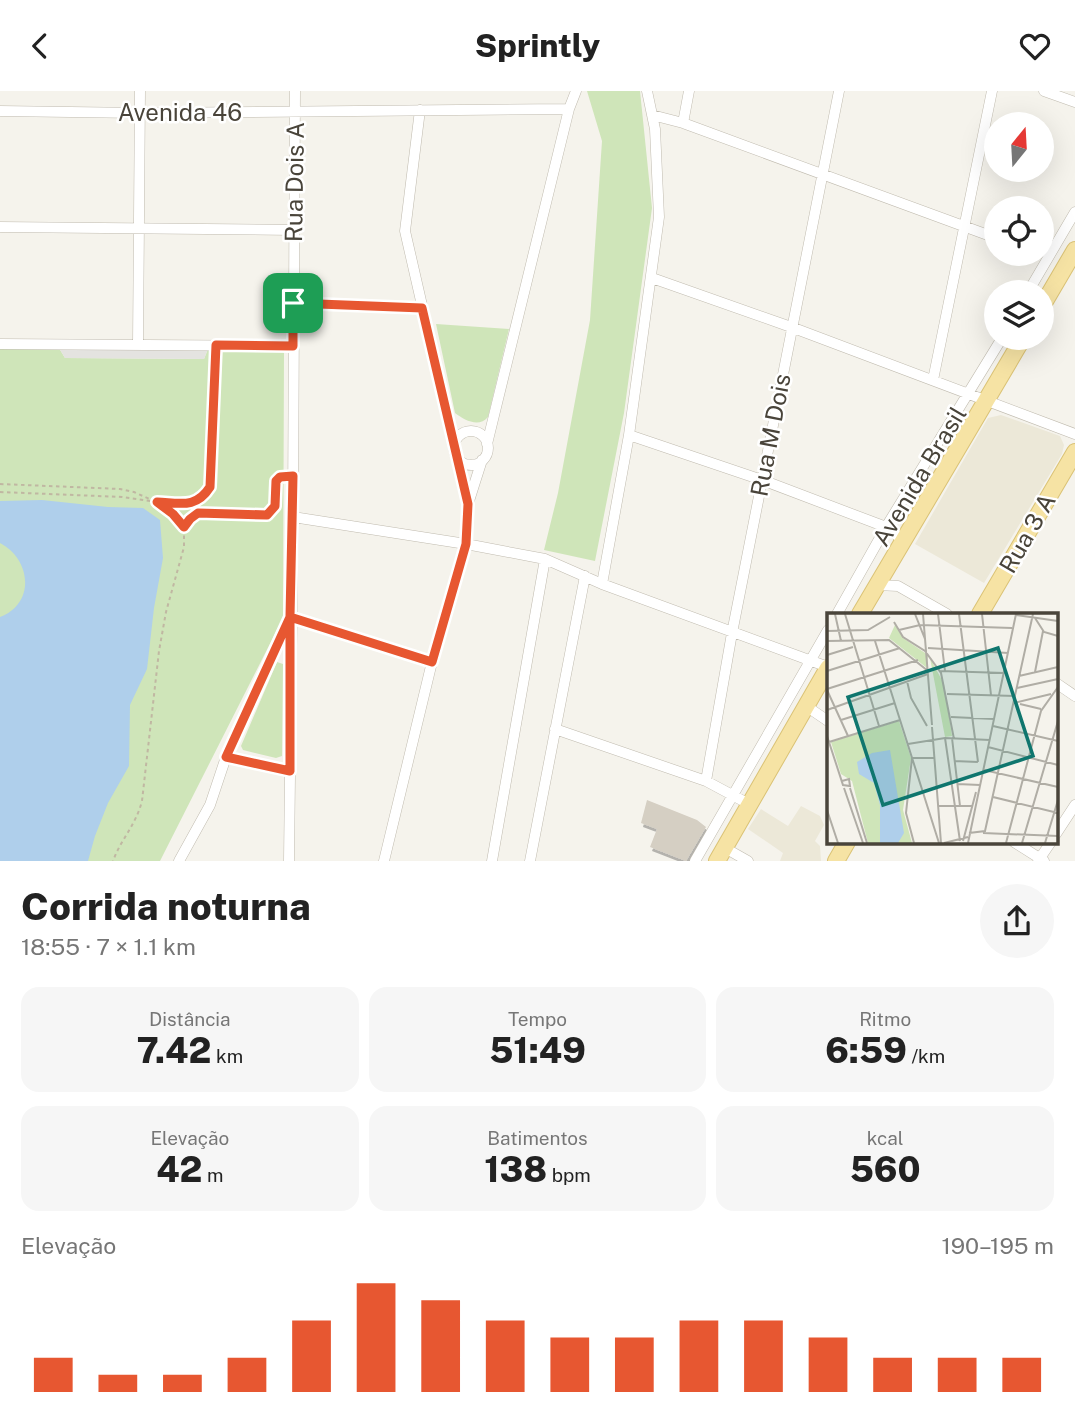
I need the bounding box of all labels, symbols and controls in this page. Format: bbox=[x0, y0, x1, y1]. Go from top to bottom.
icon: back bbox=[21, 27, 59, 65]
text: Sprintly bbox=[475, 27, 600, 64]
icon: heart bbox=[1016, 27, 1054, 65]
street label: Avenida 46 bbox=[118, 98, 242, 126]
north arrow bbox=[984, 112, 1054, 182]
map controls bbox=[984, 112, 1054, 350]
street label: Rua Dois A bbox=[279, 122, 309, 242]
button: locate bbox=[984, 196, 1054, 266]
pin bbox=[263, 273, 323, 333]
button: layers bbox=[984, 280, 1054, 350]
icon: arrive bbox=[274, 284, 312, 322]
street label: Rua M Dois bbox=[744, 371, 796, 499]
street label: Avenida Brasil bbox=[866, 401, 972, 551]
street label: Rua 3 A bbox=[993, 488, 1061, 578]
inset map bbox=[827, 613, 1058, 843]
text: Corrida noturna bbox=[21, 884, 311, 929]
button: share bbox=[980, 884, 1054, 958]
text: 18:55 · 7 × 1.1 km bbox=[21, 933, 196, 960]
text: Distância bbox=[149, 1008, 231, 1030]
text: Tempo bbox=[508, 1008, 567, 1030]
text: Ritmo bbox=[859, 1008, 911, 1030]
text: 7.42 bbox=[137, 1030, 211, 1071]
text: 51:49 bbox=[489, 1030, 586, 1071]
text: 6:59 bbox=[825, 1030, 907, 1071]
text: km bbox=[211, 1045, 243, 1067]
text: /km bbox=[907, 1045, 945, 1067]
text: Elevação bbox=[150, 1127, 229, 1149]
text: Batimentos bbox=[487, 1127, 588, 1149]
text: kcal bbox=[867, 1127, 904, 1149]
text: 42 bbox=[156, 1149, 202, 1190]
text: 138 bbox=[484, 1149, 547, 1190]
text: 560 bbox=[850, 1149, 921, 1190]
text: m bbox=[202, 1164, 223, 1186]
text: bpm bbox=[547, 1164, 591, 1186]
text: Elevação bbox=[21, 1232, 116, 1259]
text: 190–195 m bbox=[941, 1232, 1054, 1259]

